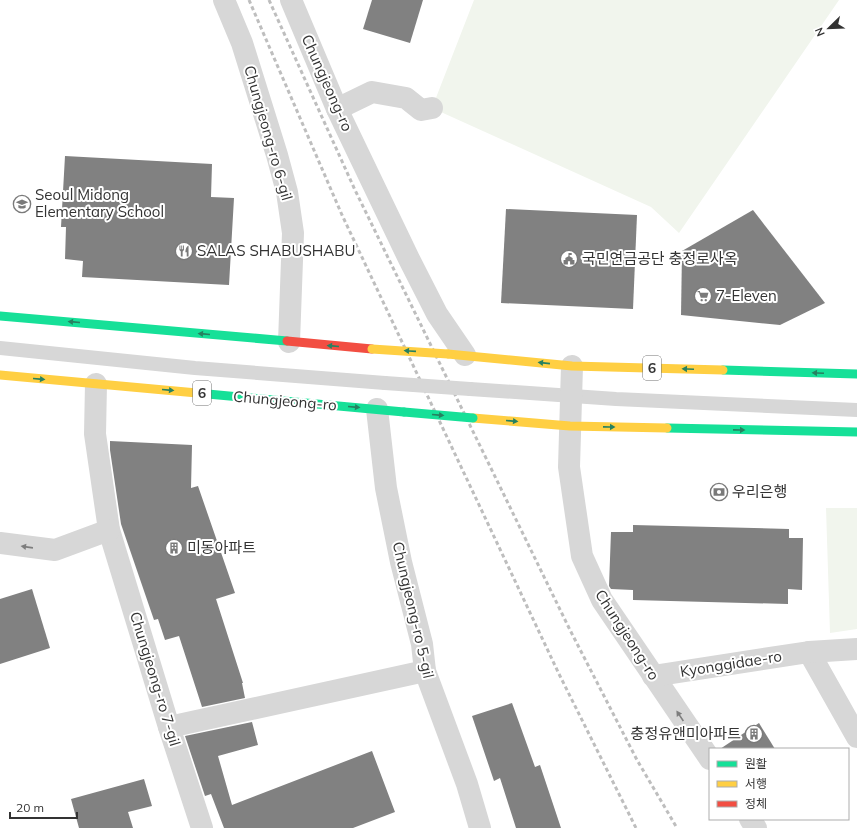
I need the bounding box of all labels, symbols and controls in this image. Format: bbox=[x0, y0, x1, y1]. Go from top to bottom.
north arrow bbox=[809, 8, 849, 48]
text: N bbox=[812, 25, 828, 38]
street label: Chungjeong-ro bbox=[298, 31, 357, 134]
street label: Chungjeong-ro 6-gil bbox=[240, 63, 297, 203]
place label: Seoul Midong Elementary School bbox=[35, 185, 164, 221]
school or university icon: Seoul Midong Elementary School bbox=[12, 194, 32, 214]
restaurant icon: SALAS SHABUSHABU bbox=[174, 241, 194, 261]
place label: SALAS SHABUSHABU bbox=[197, 241, 355, 260]
public building icon: 국민연금공단 충정로사옥 bbox=[559, 249, 579, 269]
place label: 국민연금공단 충정로사옥 bbox=[582, 249, 738, 268]
supermarket icon: 7-Eleven bbox=[693, 286, 713, 306]
place label: 7-Eleven bbox=[716, 286, 777, 305]
one-way arrow bbox=[68, 319, 80, 326]
one-way arrow bbox=[198, 331, 210, 337]
one-way arrow bbox=[327, 342, 339, 349]
one-way arrow bbox=[404, 348, 416, 355]
road number: 6 bbox=[643, 356, 661, 380]
one-way arrow bbox=[538, 360, 550, 366]
one-way arrow bbox=[681, 366, 694, 372]
one-way arrow bbox=[811, 370, 824, 376]
one-way arrow bbox=[33, 375, 45, 382]
road number: 6 bbox=[193, 381, 211, 405]
one-way arrow bbox=[162, 387, 174, 394]
street label: Chungjeong-ro bbox=[232, 387, 338, 414]
one-way arrow bbox=[348, 404, 360, 411]
one-way arrow bbox=[432, 411, 444, 418]
one-way arrow bbox=[506, 418, 518, 425]
one-way arrow bbox=[603, 424, 616, 430]
one-way arrow bbox=[733, 426, 745, 433]
bank icon: 우리은행 bbox=[709, 482, 729, 502]
place label: 우리은행 bbox=[732, 482, 787, 501]
building icon: 미동아파트 bbox=[164, 538, 184, 558]
place label: 미동아파트 bbox=[187, 538, 256, 557]
street label: Chungjeong-ro 5-gil bbox=[389, 540, 438, 680]
one-way arrow bbox=[21, 544, 33, 550]
street label: Chungjeong-ro bbox=[591, 586, 664, 684]
street label: Chungjeong-ro 7-gil bbox=[126, 609, 185, 748]
street label: Kyonggidae-ro bbox=[679, 646, 783, 681]
one-way arrow bbox=[676, 710, 684, 721]
place label: 충정유앤미아파트 bbox=[631, 724, 741, 743]
building icon: 충정유앤미아파트 bbox=[744, 724, 764, 744]
legend bbox=[709, 748, 849, 820]
text: 원활 bbox=[745, 756, 767, 771]
text: 서행 bbox=[745, 776, 767, 791]
scale bar bbox=[10, 794, 77, 820]
text: 정체 bbox=[745, 796, 767, 811]
text: 20 m bbox=[16, 800, 44, 815]

